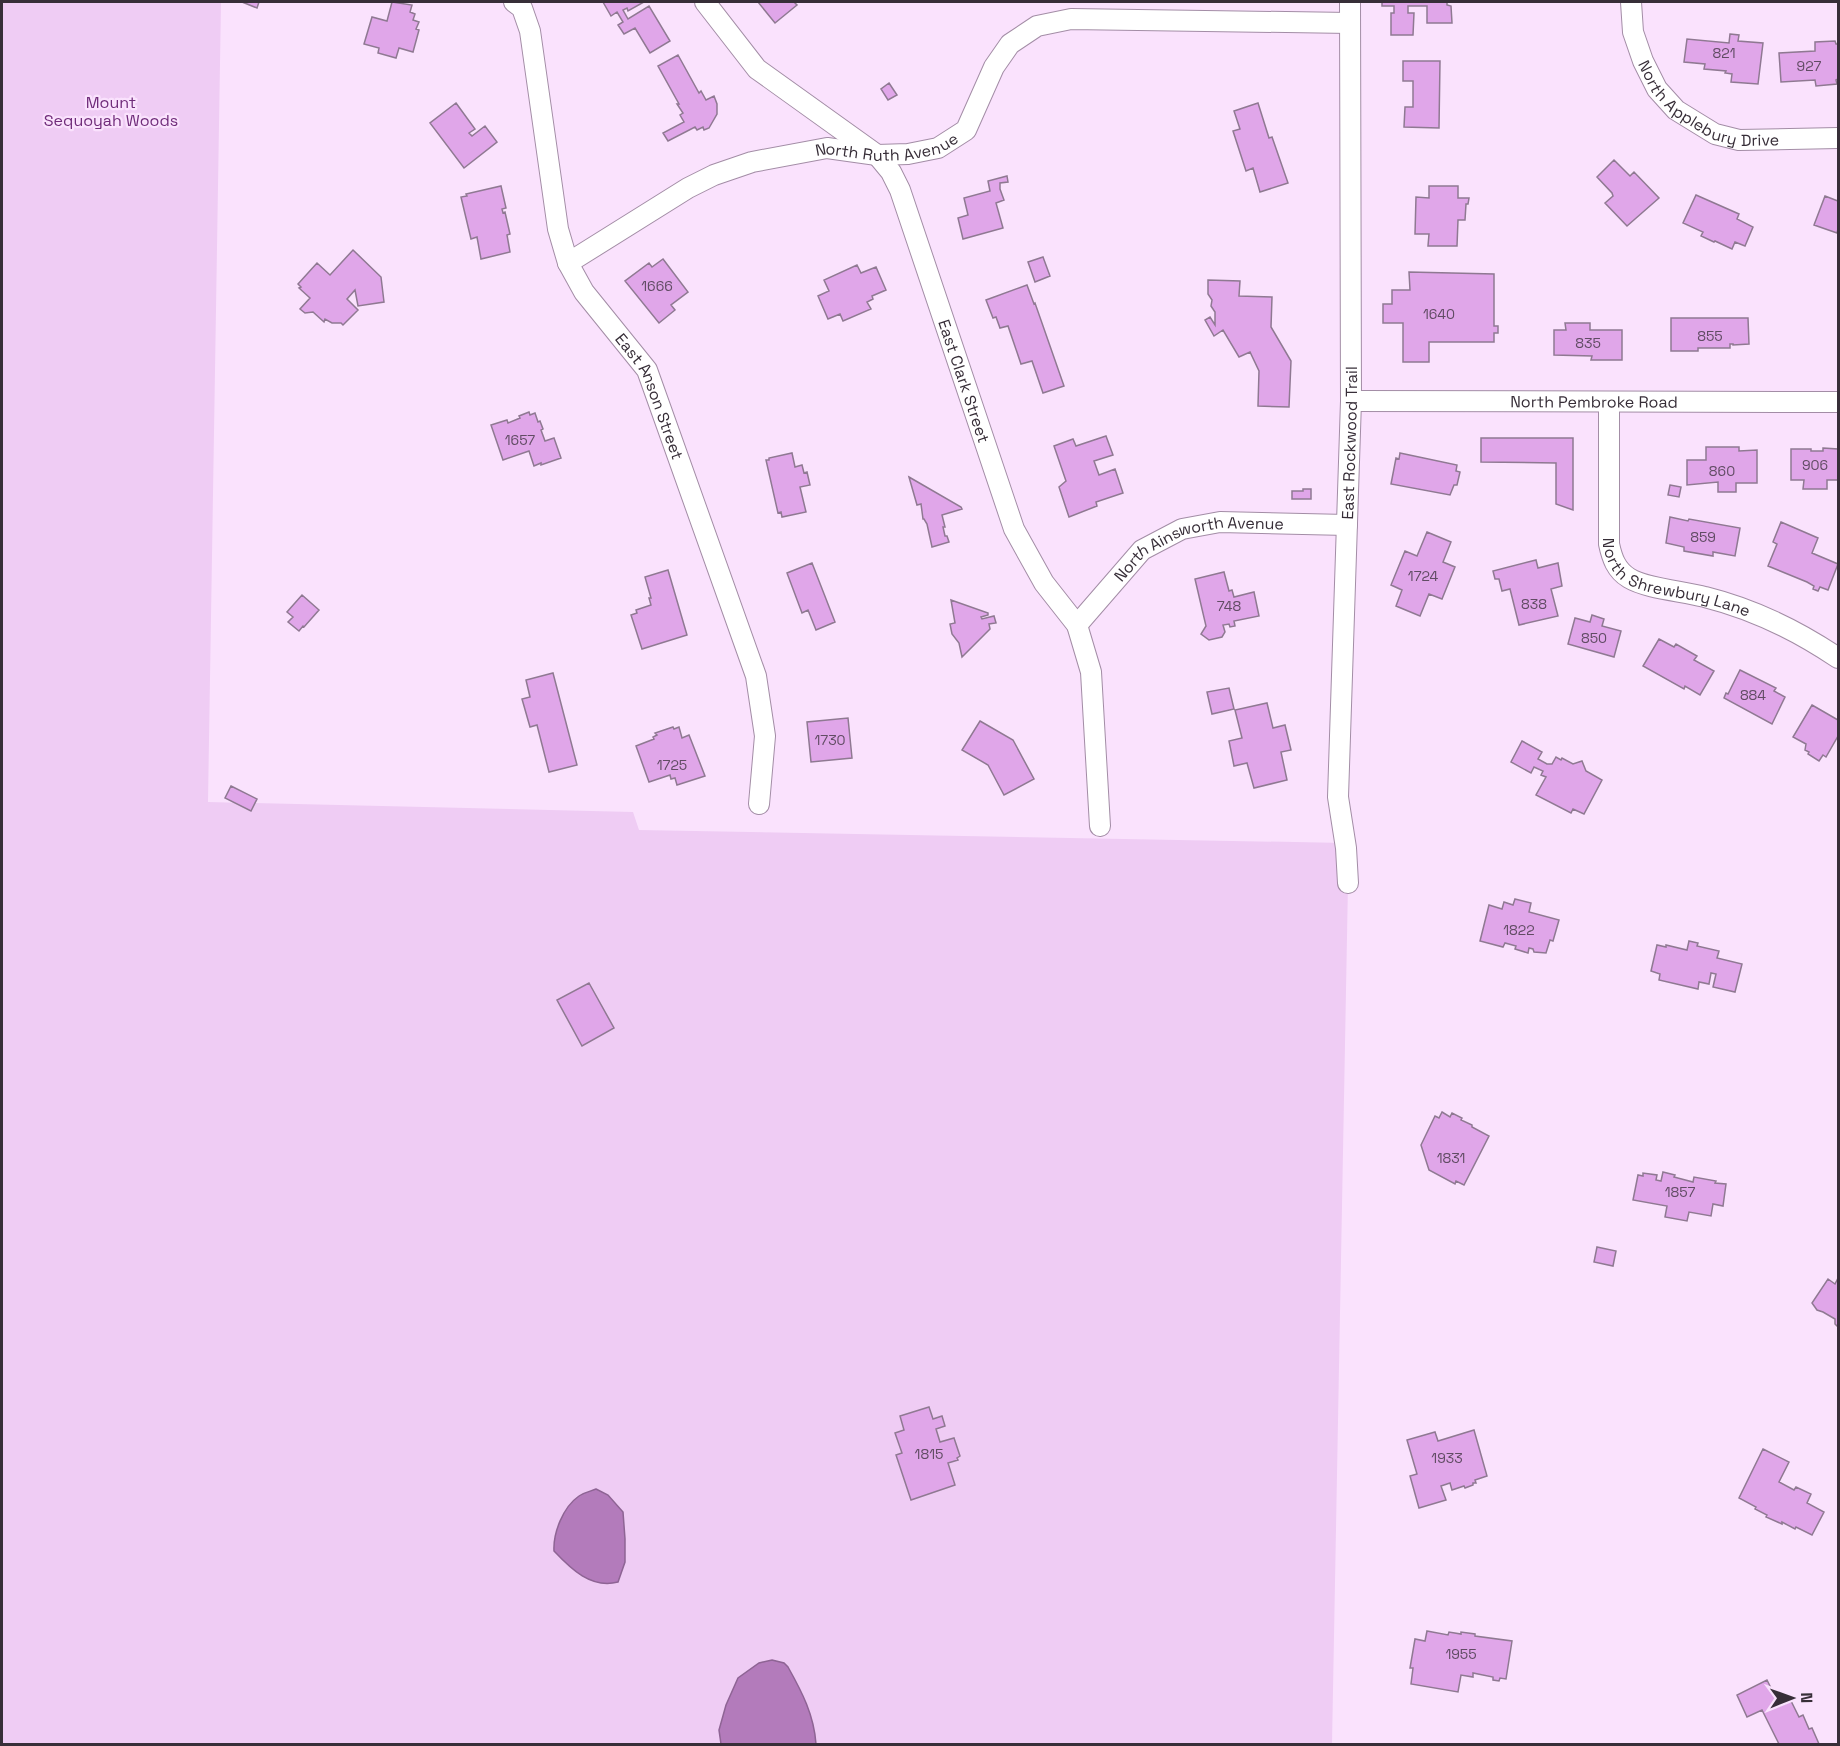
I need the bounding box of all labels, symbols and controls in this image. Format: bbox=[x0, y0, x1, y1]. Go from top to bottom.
house number: 821 bbox=[1712, 44, 1736, 62]
street label: North Applebury Drive bbox=[1633, 57, 1779, 151]
house number: 927 bbox=[1797, 57, 1822, 75]
park label: Mount Sequoyah Woods bbox=[44, 92, 178, 131]
street label: North Ruth Avenue bbox=[814, 128, 962, 166]
house number: 1666 bbox=[641, 277, 673, 295]
house number: 1640 bbox=[1423, 305, 1455, 323]
street label: East Clark Street bbox=[933, 317, 994, 446]
house number: 855 bbox=[1697, 327, 1723, 345]
street label: East Anson Street bbox=[610, 329, 688, 462]
house number: 835 bbox=[1575, 334, 1601, 352]
street label: East Rockwood Trail bbox=[1337, 366, 1362, 520]
street label: North Pembroke Road bbox=[1510, 391, 1678, 413]
house number: 1657 bbox=[505, 431, 535, 449]
house number: 906 bbox=[1802, 456, 1828, 474]
house number: 860 bbox=[1709, 462, 1735, 480]
street label: North Ainsworth Avenue bbox=[1109, 512, 1284, 586]
house number: 859 bbox=[1690, 528, 1716, 546]
street label: North Shrewbury Lane bbox=[1598, 538, 1753, 622]
house number: 1724 bbox=[1408, 567, 1438, 585]
house number: 838 bbox=[1521, 595, 1547, 613]
house number: 748 bbox=[1217, 597, 1242, 615]
house number: 850 bbox=[1581, 629, 1607, 647]
house number: 884 bbox=[1740, 686, 1766, 704]
house number: 1730 bbox=[814, 731, 846, 749]
house number: 1725 bbox=[657, 756, 687, 774]
house number: 1822 bbox=[1503, 921, 1535, 939]
house number: 1831 bbox=[1437, 1149, 1465, 1167]
house number: 1857 bbox=[1665, 1183, 1695, 1201]
house number: 1815 bbox=[915, 1445, 943, 1463]
house number: 1933 bbox=[1431, 1449, 1463, 1467]
house number: 1955 bbox=[1445, 1645, 1477, 1663]
north arrow bbox=[1762, 1668, 1822, 1728]
text: N bbox=[1796, 1692, 1817, 1703]

